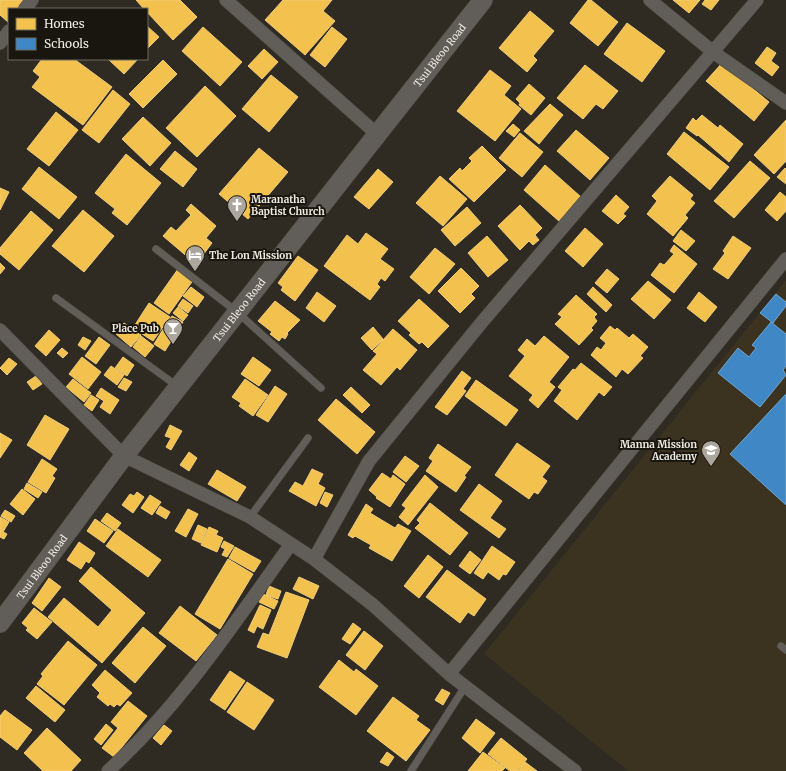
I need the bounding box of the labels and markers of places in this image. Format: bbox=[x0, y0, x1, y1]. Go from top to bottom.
place label: Maranatha Baptist Church bbox=[251, 193, 325, 218]
church icon: Maranatha Baptist Church bbox=[226, 194, 248, 222]
hotel icon: The Lon Mission bbox=[184, 244, 206, 272]
place label: The Lon Mission bbox=[209, 249, 292, 262]
bar icon: Place Pub bbox=[162, 317, 184, 345]
place label: Place Pub bbox=[112, 322, 159, 335]
place label: Manna Mission Academy bbox=[620, 438, 697, 463]
school or university icon: Manna Mission Academy bbox=[700, 439, 722, 467]

